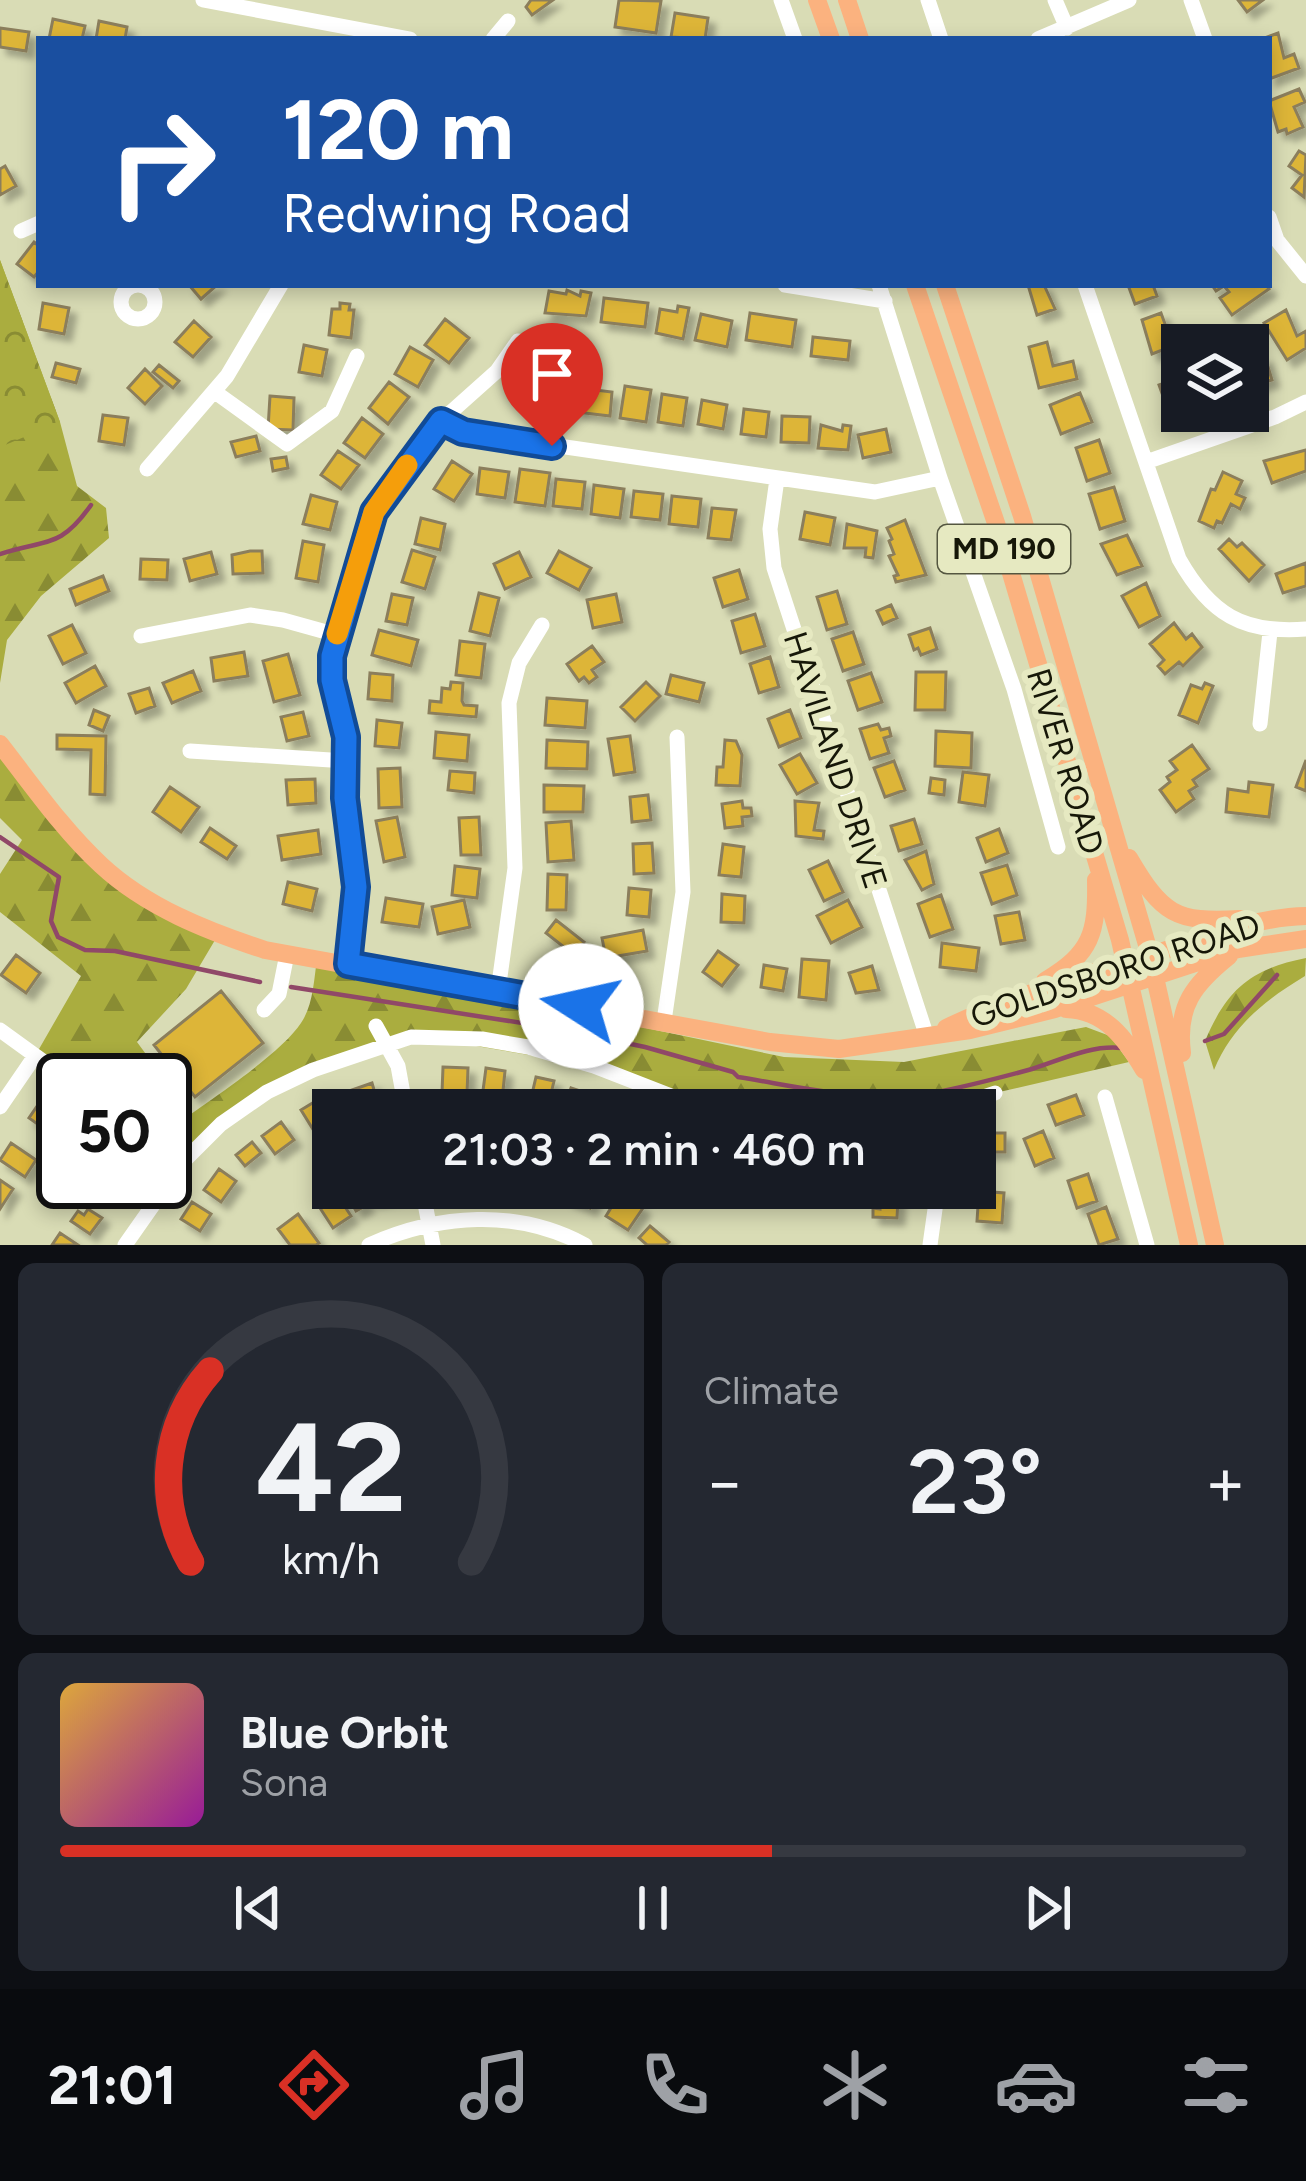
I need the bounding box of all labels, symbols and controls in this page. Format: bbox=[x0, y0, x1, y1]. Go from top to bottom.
text: 120 m bbox=[282, 79, 514, 180]
icon: right bbox=[84, 84, 240, 240]
text: Redwing Road bbox=[282, 181, 631, 246]
pin bbox=[501, 323, 603, 446]
map controls bbox=[1161, 324, 1269, 432]
button: layers bbox=[1161, 324, 1269, 432]
icon: arrive bbox=[519, 341, 585, 407]
road number: MD 190 bbox=[938, 525, 1070, 573]
street label: HAVILAND DRIVE bbox=[776, 627, 895, 894]
street label: RIVER ROAD bbox=[1019, 664, 1112, 859]
street label: GOLDSBORO ROAD bbox=[965, 905, 1265, 1036]
position arrow bbox=[518, 943, 644, 1069]
speed limit sign: 50 bbox=[36, 1053, 192, 1209]
text: 21:03 · 2 min · 460 m bbox=[443, 1122, 865, 1176]
text: Climate bbox=[704, 1367, 839, 1414]
text: 42 bbox=[255, 1392, 407, 1542]
text: 23° bbox=[908, 1427, 1042, 1536]
text: − bbox=[704, 1442, 745, 1522]
text: + bbox=[1205, 1442, 1246, 1522]
text: km/h bbox=[282, 1533, 380, 1585]
text: Blue Orbit bbox=[240, 1705, 449, 1759]
text: Sona bbox=[240, 1759, 328, 1806]
icon: previous bbox=[225, 1875, 291, 1941]
icon: pause bbox=[620, 1875, 686, 1941]
icon: next bbox=[1015, 1875, 1081, 1941]
icon: directions bbox=[272, 2043, 356, 2127]
icon: music bbox=[453, 2043, 537, 2127]
icon: phone bbox=[633, 2043, 717, 2127]
icon: climate bbox=[813, 2043, 897, 2127]
icon: car bbox=[994, 2043, 1078, 2127]
icon: filters bbox=[1174, 2043, 1258, 2127]
text: 21:01 bbox=[48, 2053, 176, 2118]

